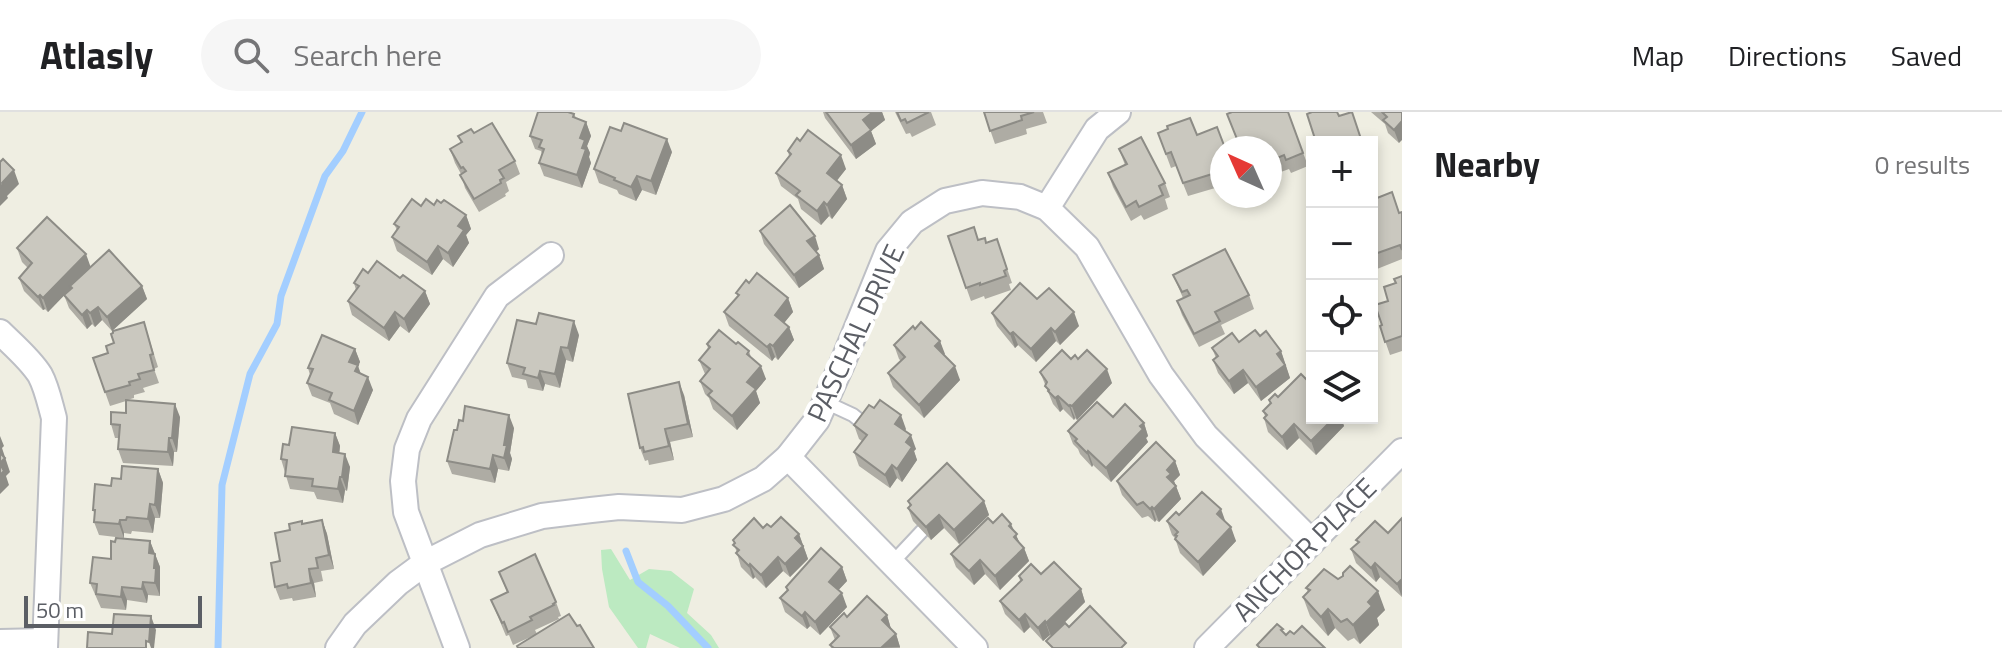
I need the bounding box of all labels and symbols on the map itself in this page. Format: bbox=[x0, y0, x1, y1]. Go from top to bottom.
north arrow bbox=[1210, 136, 1282, 208]
street label: PASCHAL DRIVE bbox=[795, 237, 915, 429]
street label: ANCHOR PLACE bbox=[1222, 467, 1386, 631]
scale bar bbox=[24, 592, 202, 628]

